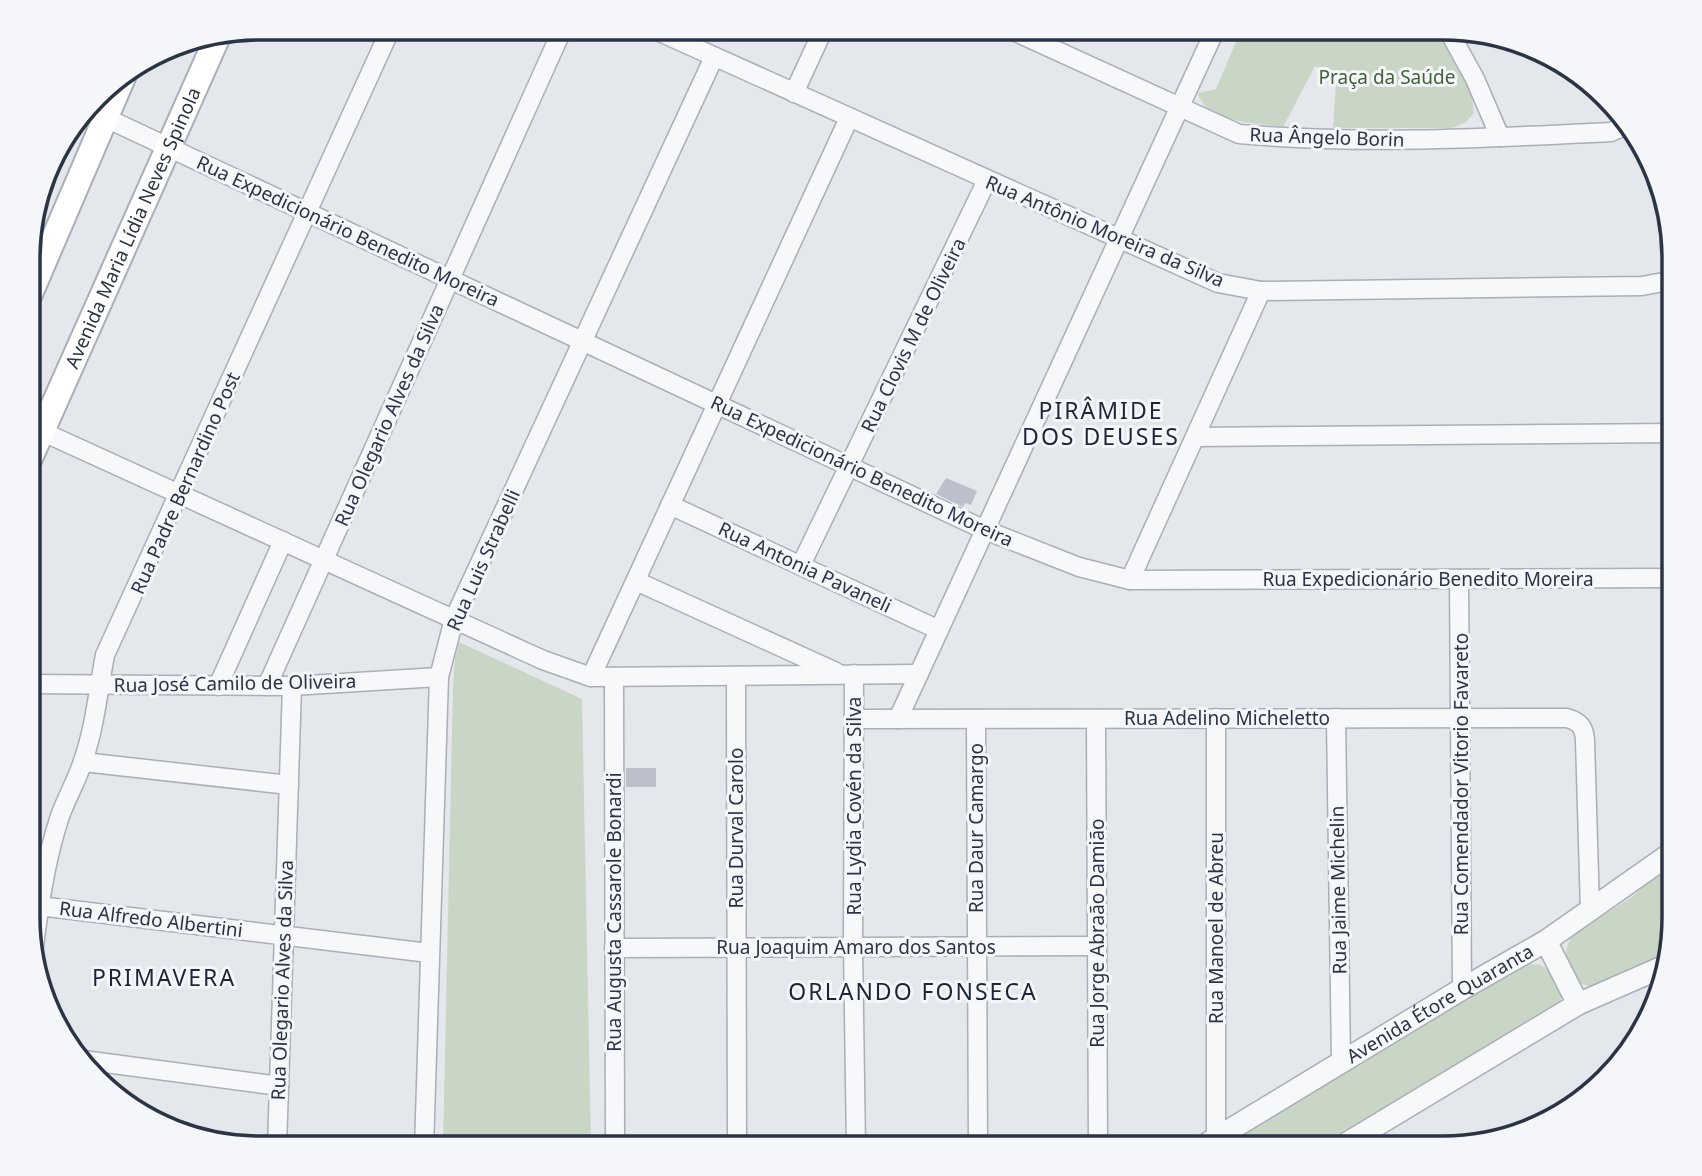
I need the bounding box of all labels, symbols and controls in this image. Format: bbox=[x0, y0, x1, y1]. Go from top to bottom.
park label: Praça da Saúde bbox=[1319, 64, 1455, 90]
street label: Avenida Maria Lídia Neves Spinola bbox=[59, 83, 206, 372]
street label: Rua Ângelo Borin bbox=[1249, 121, 1405, 153]
street label: Rua Expedicionário Benedito Moreira bbox=[192, 149, 504, 313]
street label: Rua Antônio Moreira da Silva bbox=[982, 169, 1228, 293]
street label: Rua Clovis M de Oliveira bbox=[855, 233, 971, 437]
street label: Rua Olegario Alves da Silva bbox=[328, 300, 450, 530]
street label: Rua Padre Bernardino Post bbox=[124, 368, 246, 598]
street label: Rua Expedicionário Benedito Moreira bbox=[706, 389, 1018, 553]
district label: PIRÂMIDE DOS DEUSES bbox=[1022, 394, 1180, 452]
street label: Rua Luis Strabelli bbox=[440, 485, 526, 635]
street label: Rua Antonia Pavaneli bbox=[714, 515, 896, 619]
street label: Rua Expedicionário Benedito Moreira bbox=[1262, 566, 1594, 592]
street label: Rua Comendador Vitorio Favareto bbox=[1448, 633, 1474, 935]
street label: Rua José Camilo de Oliveira bbox=[113, 668, 357, 698]
street label: Rua Lydia Covén da Silva bbox=[841, 697, 867, 916]
street label: Rua Adelino Micheletto bbox=[1124, 705, 1330, 731]
street label: Rua Daur Camargo bbox=[963, 743, 989, 913]
street label: Rua Durval Carolo bbox=[723, 748, 749, 908]
street label: Rua Augusta Cassarole Bonardi bbox=[601, 772, 627, 1052]
street label: Rua Jaime Michelin bbox=[1324, 805, 1352, 975]
street label: Rua Jorge Abraão Damião bbox=[1084, 818, 1110, 1048]
street label: Rua Manoel de Abreu bbox=[1203, 832, 1229, 1024]
street label: Rua Olegario Alves da Silva bbox=[265, 859, 299, 1101]
street label: Rua Alfredo Albertini bbox=[58, 895, 244, 943]
street label: Rua Joaquim Amaro dos Santos bbox=[716, 934, 996, 960]
street label: Avenida Étore Quaranta bbox=[1341, 938, 1538, 1069]
district label: PRIMAVERA bbox=[92, 961, 236, 993]
district label: ORLANDO FONSECA bbox=[788, 975, 1038, 1007]

